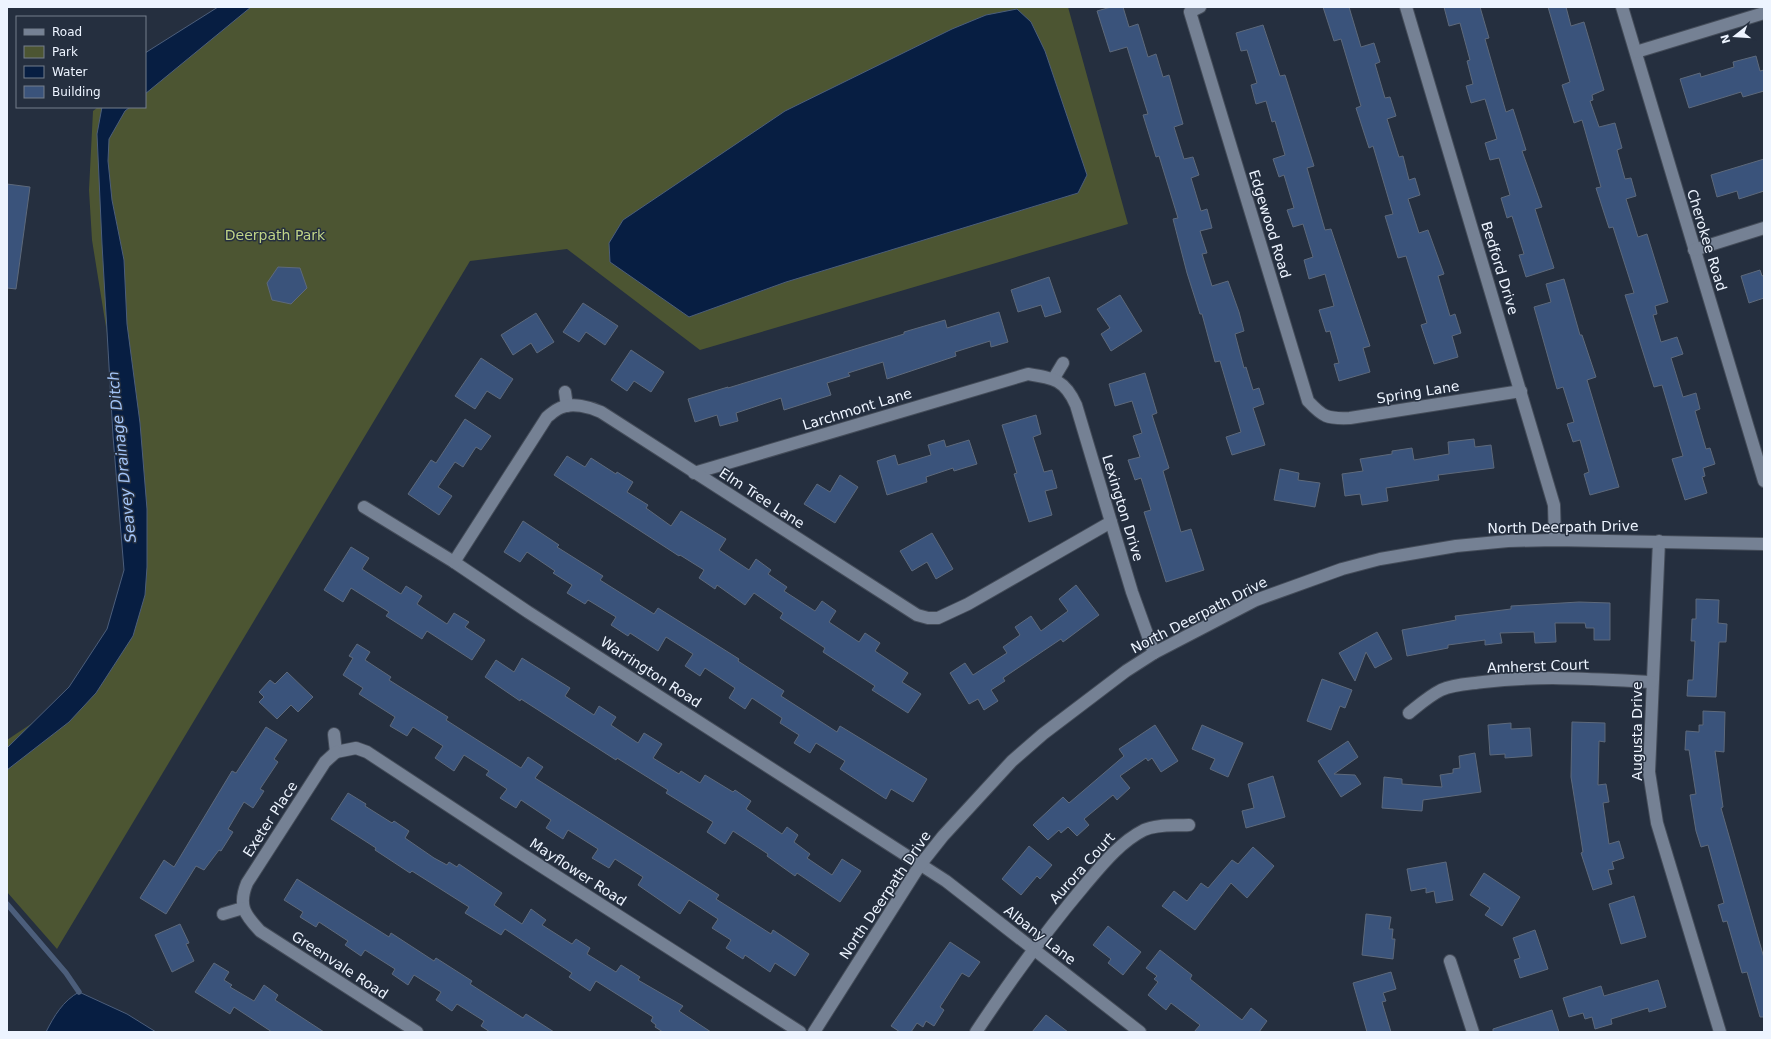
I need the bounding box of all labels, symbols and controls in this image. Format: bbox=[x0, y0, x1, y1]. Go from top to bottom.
legend bbox=[16, 16, 146, 108]
north arrow bbox=[1715, 16, 1755, 56]
text: Road bbox=[52, 25, 82, 39]
text: N bbox=[1718, 32, 1733, 45]
text: Park bbox=[52, 45, 78, 59]
text: Water bbox=[52, 65, 88, 79]
text: Building bbox=[52, 85, 101, 99]
street label: Edgewood Road bbox=[1246, 168, 1294, 280]
street label: Cherokee Road bbox=[1684, 187, 1730, 293]
street label: Bedford Drive bbox=[1478, 219, 1522, 317]
park label: Deerpath Park bbox=[225, 227, 326, 243]
water label: Seavey Drainage Ditch bbox=[104, 370, 140, 544]
street label: Spring Lane bbox=[1376, 378, 1460, 406]
street label: Larchmont Lane bbox=[800, 385, 914, 433]
street label: Lexington Drive bbox=[1099, 453, 1147, 563]
street label: Elm Tree Lane bbox=[716, 465, 808, 531]
street label: North Deerpath Drive bbox=[1487, 518, 1639, 536]
street label: North Deerpath Drive bbox=[1128, 574, 1270, 656]
street label: Warrington Road bbox=[598, 633, 704, 711]
street label: Amherst Court bbox=[1487, 656, 1590, 676]
street label: Augusta Drive bbox=[1629, 681, 1645, 781]
street label: Exeter Place bbox=[240, 778, 300, 860]
street label: North Deerpath Drive bbox=[836, 828, 934, 962]
street label: Aurora Court bbox=[1046, 829, 1118, 907]
street label: Mayflower Road bbox=[527, 835, 629, 909]
street label: Albany Lane bbox=[1001, 902, 1079, 968]
street label: Greenvale Road bbox=[289, 928, 391, 1002]

